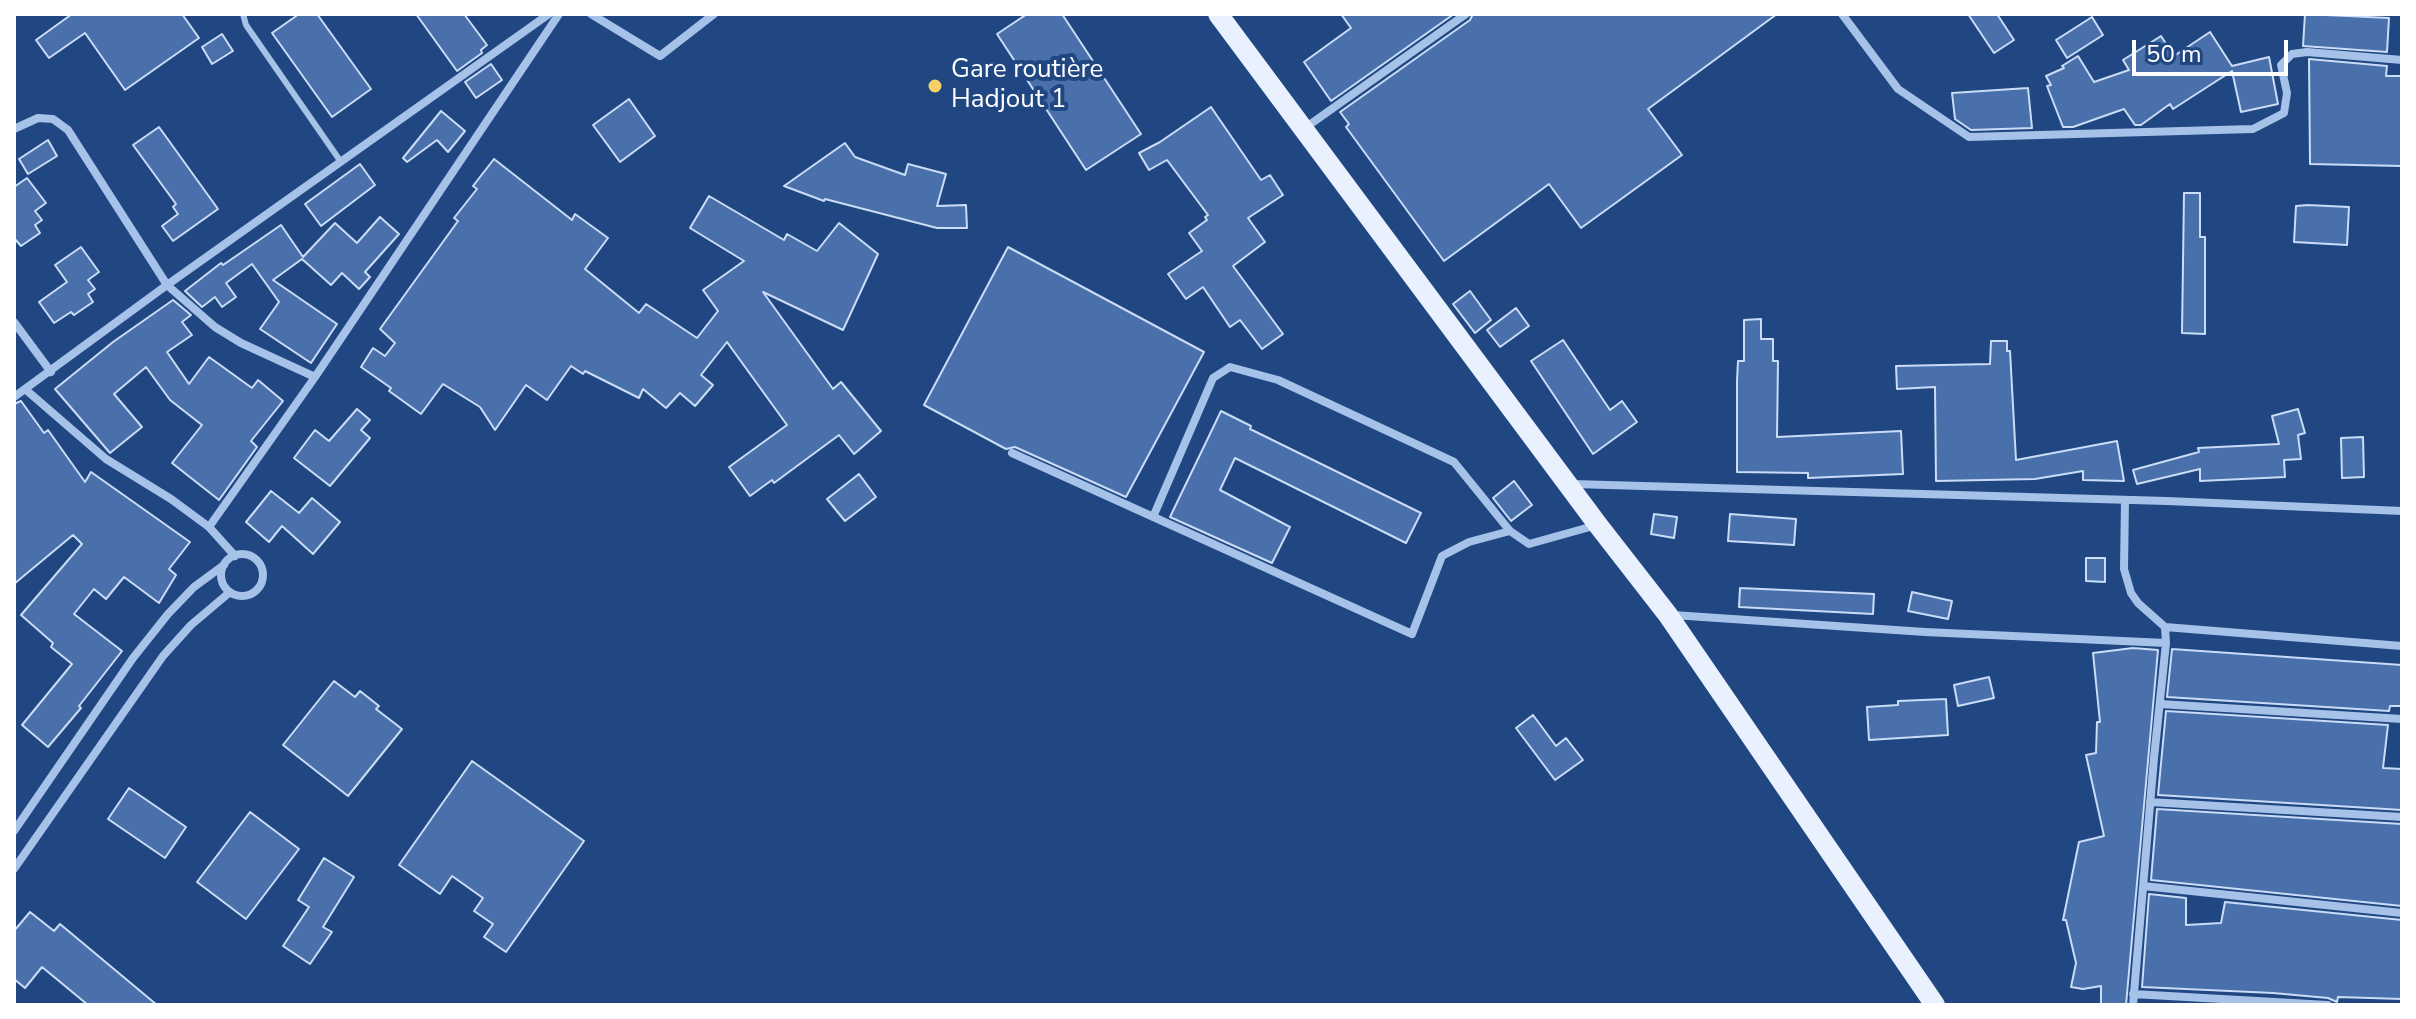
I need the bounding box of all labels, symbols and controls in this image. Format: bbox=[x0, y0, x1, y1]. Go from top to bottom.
scale bar bbox=[2136, 24, 2292, 74]
text: 50 m bbox=[2146, 38, 2202, 70]
place label: Gare routière Hadjout 1 bbox=[951, 55, 1103, 116]
marker: Gare routière Hadjout 1 bbox=[926, 77, 944, 95]

